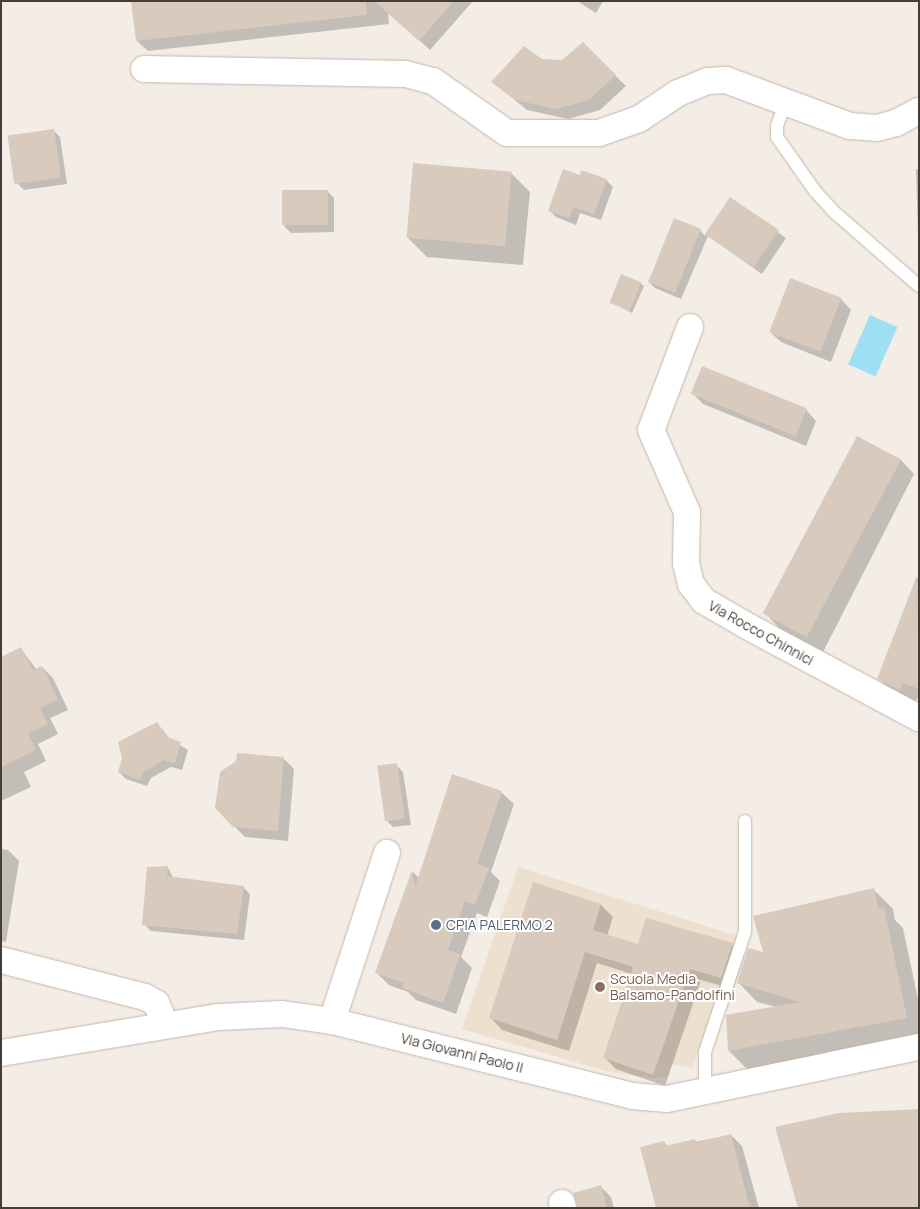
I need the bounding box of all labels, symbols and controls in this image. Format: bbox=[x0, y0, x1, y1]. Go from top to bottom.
street label: Via Rocco Chinnici bbox=[706, 597, 816, 669]
place label: CPIA PALERMO 2 bbox=[446, 917, 553, 933]
marker: CPIA PALERMO 2 bbox=[430, 919, 442, 931]
place label: Scuola Media Balsamo-Pandolfini bbox=[610, 971, 735, 1004]
marker: Scuola Media Balsamo-Pandolfini bbox=[594, 981, 606, 993]
street label: Via Giovanni Paolo II bbox=[399, 1030, 525, 1076]

